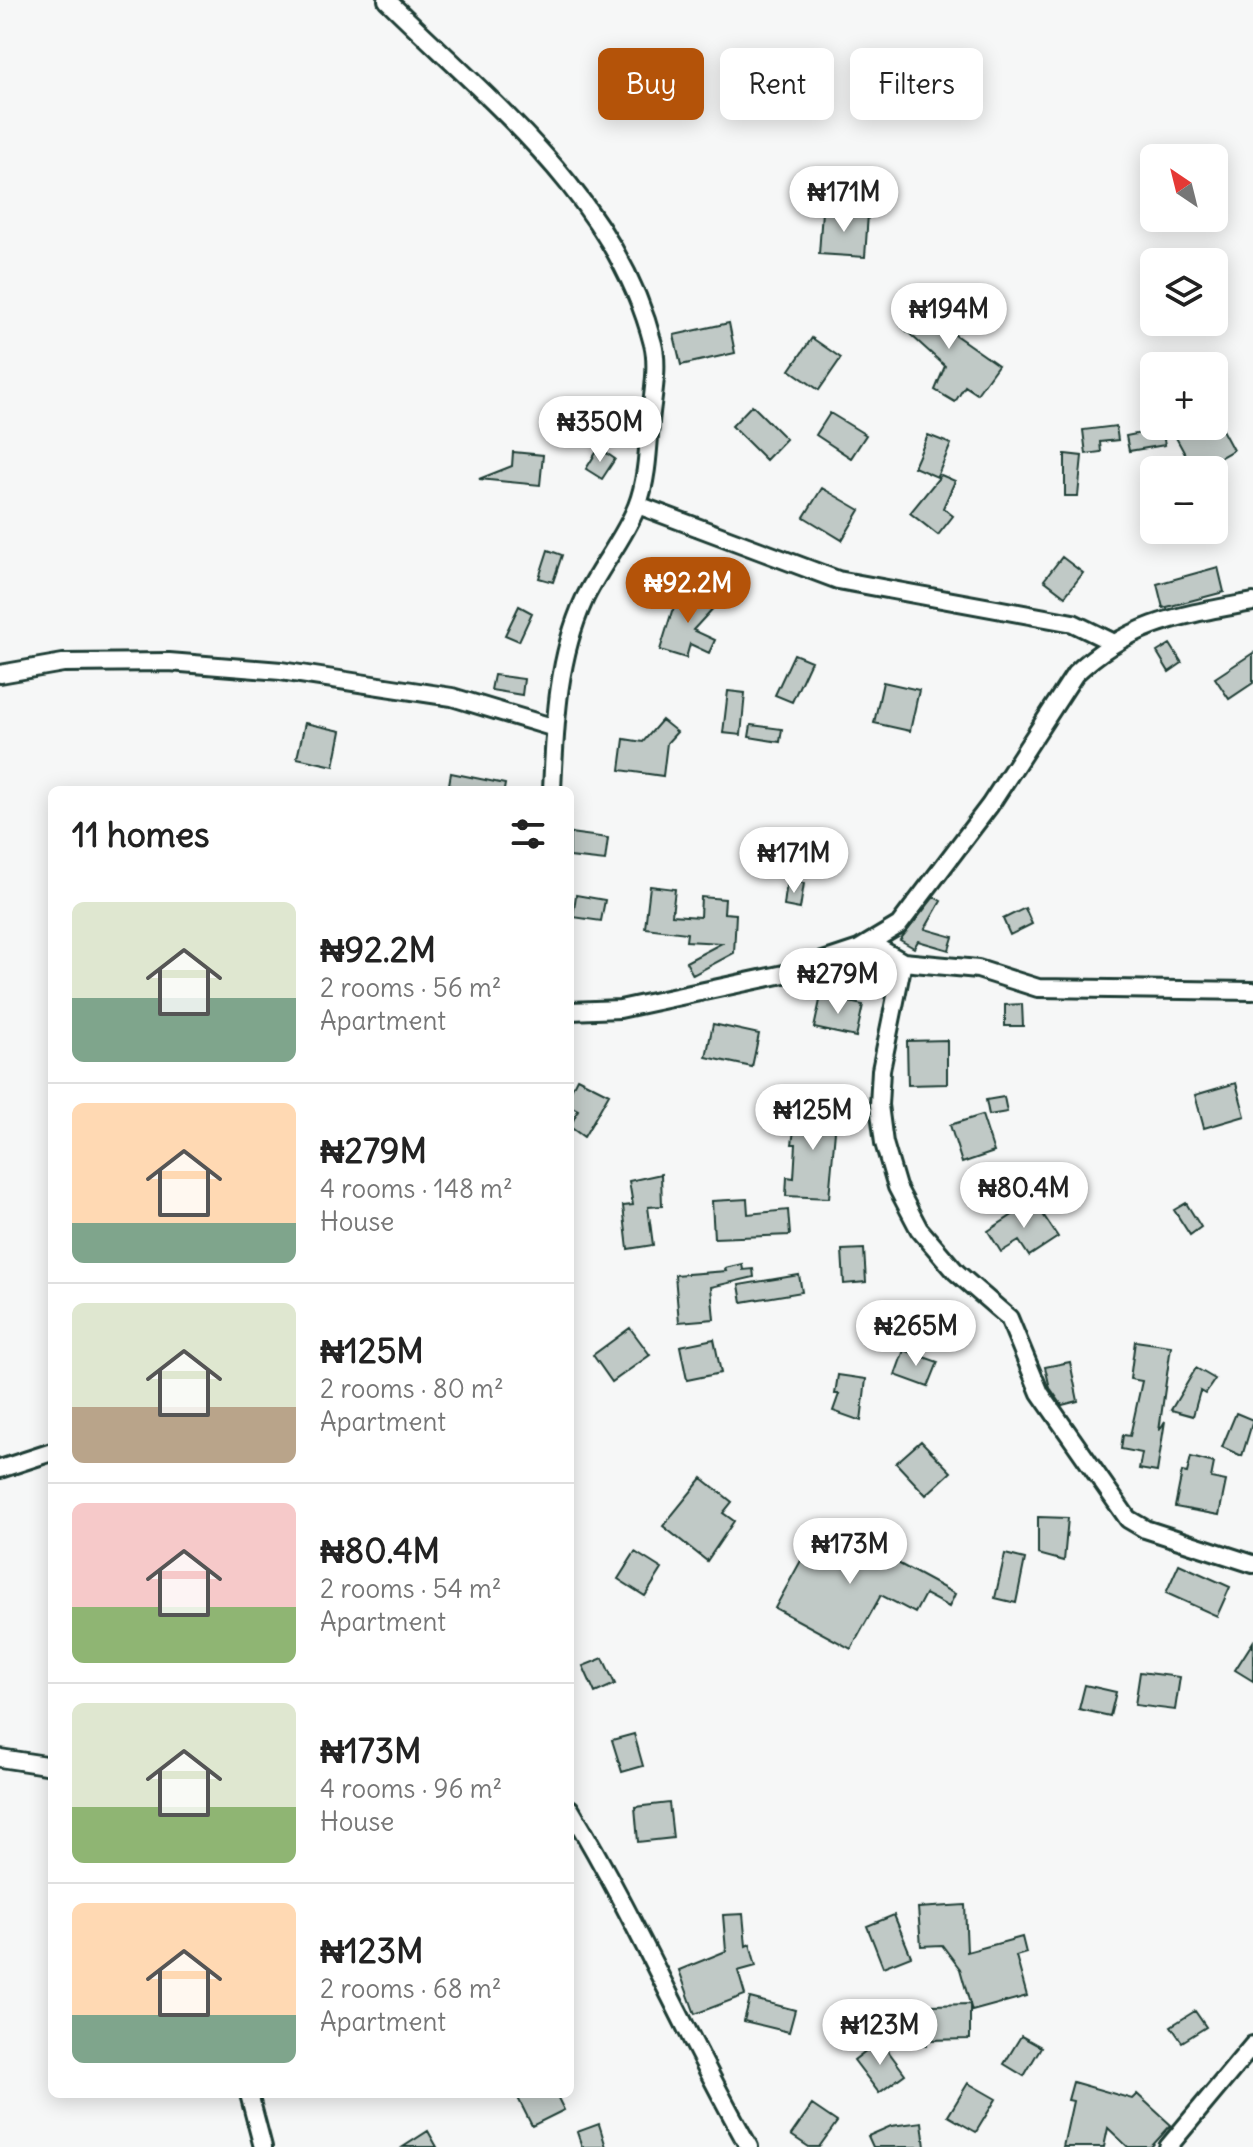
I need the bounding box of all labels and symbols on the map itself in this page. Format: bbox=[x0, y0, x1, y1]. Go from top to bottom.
north arrow bbox=[1140, 144, 1228, 232]
pin: ₦171M bbox=[788, 166, 900, 234]
pin: ₦194M bbox=[893, 283, 1005, 351]
pin: ₦350M bbox=[544, 396, 656, 464]
pin: ₦92.2M bbox=[623, 557, 753, 625]
pin: ₦171M bbox=[738, 827, 850, 895]
pin: ₦279M bbox=[782, 948, 894, 1016]
pin: ₦125M bbox=[757, 1084, 869, 1152]
pin: ₦80.4M bbox=[959, 1162, 1089, 1230]
pin: ₦265M bbox=[860, 1300, 972, 1368]
pin: ₦173M bbox=[794, 1518, 906, 1586]
pin: ₦123M bbox=[824, 1999, 936, 2067]

